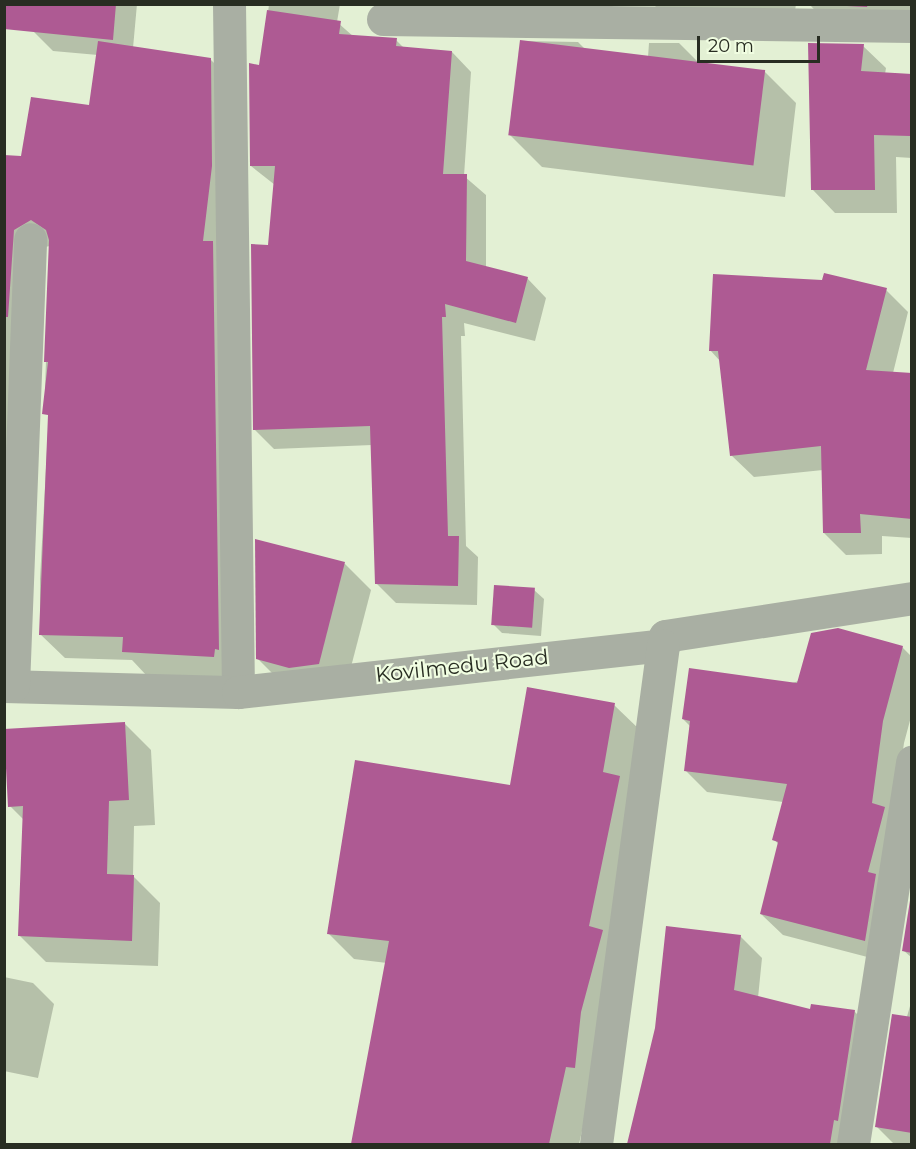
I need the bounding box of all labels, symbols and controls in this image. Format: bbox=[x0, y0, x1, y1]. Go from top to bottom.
scale bar bbox=[700, 24, 823, 62]
text: 20 m bbox=[708, 35, 754, 57]
street label: Kovilmedu Road bbox=[374, 644, 550, 688]

